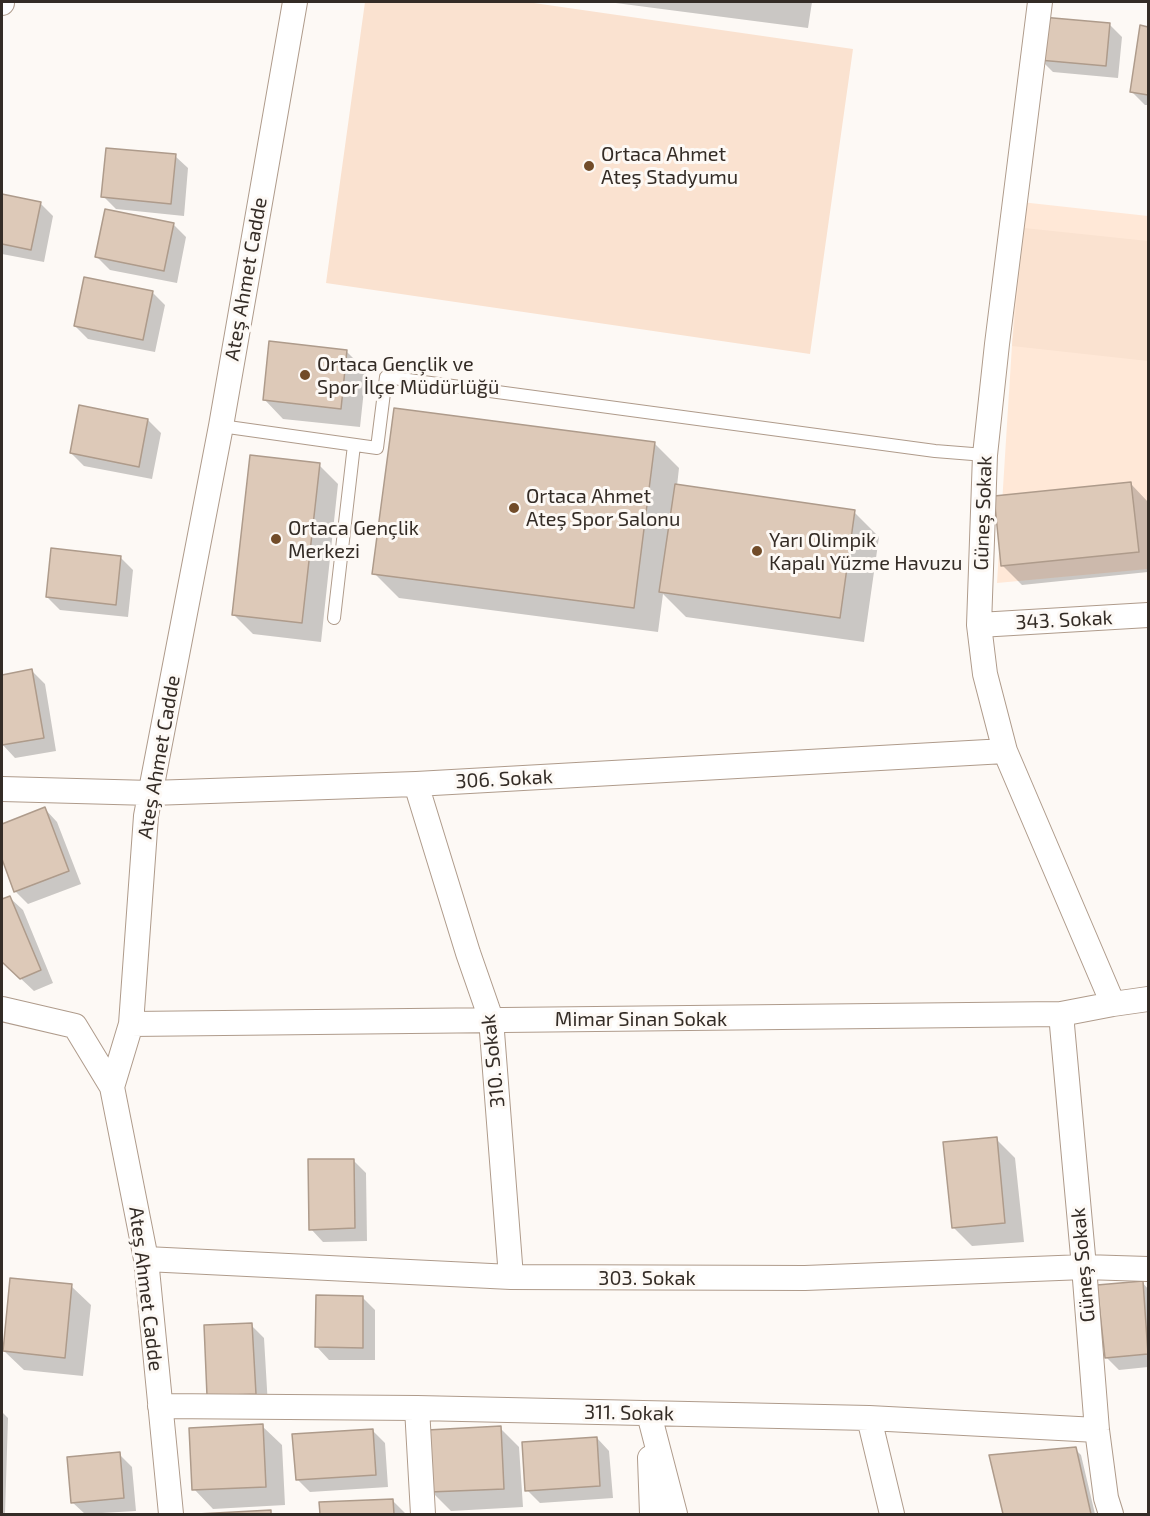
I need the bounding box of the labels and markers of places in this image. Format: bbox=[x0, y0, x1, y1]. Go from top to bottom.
place label: Ortaca Ahmet Ateş Stadyumu bbox=[601, 142, 738, 189]
marker: Ortaca Ahmet Ateş Stadyumu bbox=[582, 159, 596, 173]
place label: Ortaca Gençlik ve Spor İlçe Müdürlüğü bbox=[317, 352, 499, 399]
marker: Ortaca Gençlik ve Spor İlçe Müdürlüğü bbox=[298, 368, 312, 382]
place label: Ortaca Ahmet Ateş Spor Salonu bbox=[526, 484, 680, 531]
marker: Ortaca Ahmet Ateş Spor Salonu bbox=[507, 501, 521, 515]
place label: Ortaca Gençlik Merkezi bbox=[288, 516, 419, 563]
place label: Yarı Olimpik Kapalı Yüzme Havuzu bbox=[769, 528, 962, 575]
marker: Ortaca Gençlik Merkezi bbox=[269, 532, 283, 546]
marker: Yarı Olimpik Kapalı Yüzme Havuzu bbox=[750, 544, 764, 558]

